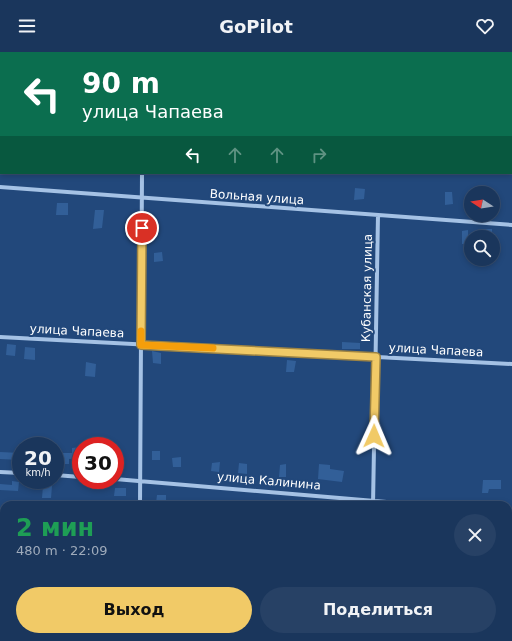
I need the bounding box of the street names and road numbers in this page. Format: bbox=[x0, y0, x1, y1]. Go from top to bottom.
street label: Вольная улица bbox=[209, 187, 305, 207]
street label: Кубанская улица bbox=[359, 234, 375, 342]
street label: улица Чапаева bbox=[29, 322, 125, 340]
street label: улица Чапаева bbox=[388, 341, 484, 359]
street label: улица Калинина bbox=[217, 469, 321, 493]

